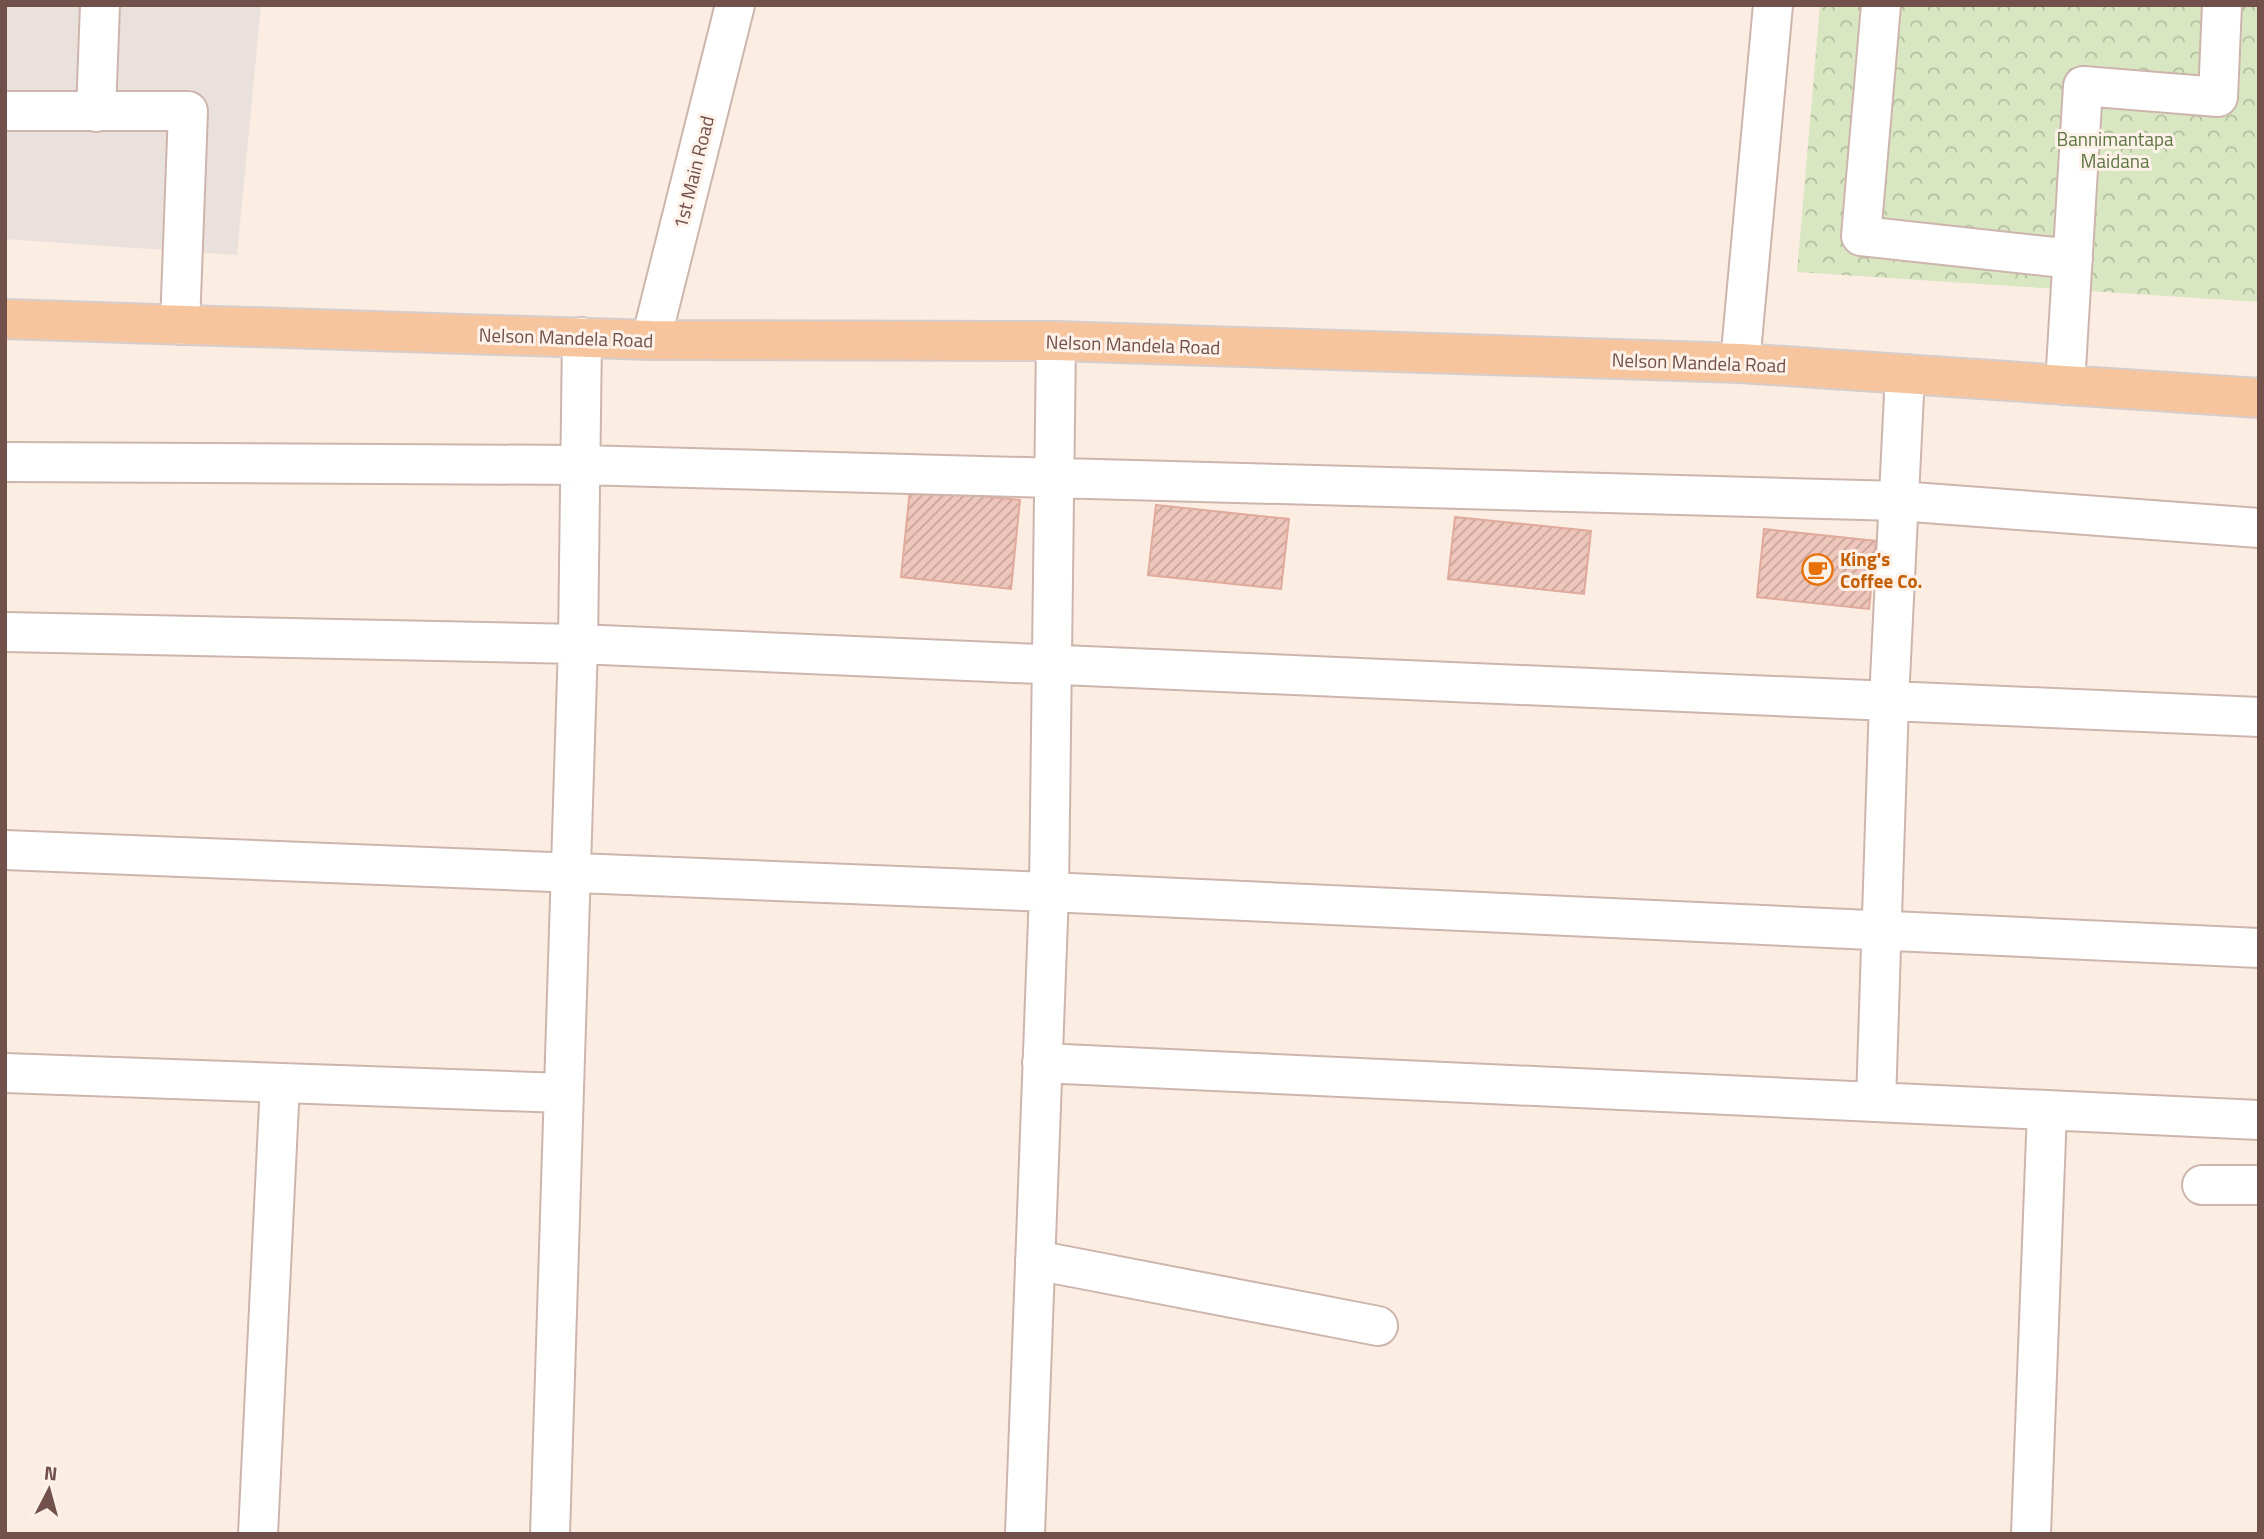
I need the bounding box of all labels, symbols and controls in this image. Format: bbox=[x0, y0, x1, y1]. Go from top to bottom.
street label: 1st Main Road bbox=[665, 112, 721, 232]
park label: Bannimantapa Maidana bbox=[2056, 124, 2174, 175]
street label: Nelson Mandela Road bbox=[478, 319, 654, 355]
street label: Nelson Mandela Road bbox=[1045, 326, 1221, 362]
street label: Nelson Mandela Road bbox=[1611, 344, 1787, 380]
place label: King's Coffee Co. bbox=[1840, 544, 1922, 595]
cafe icon: King's Coffee Co. bbox=[1800, 552, 1834, 586]
north arrow bbox=[14, 1455, 84, 1525]
text: N bbox=[43, 1457, 59, 1488]

